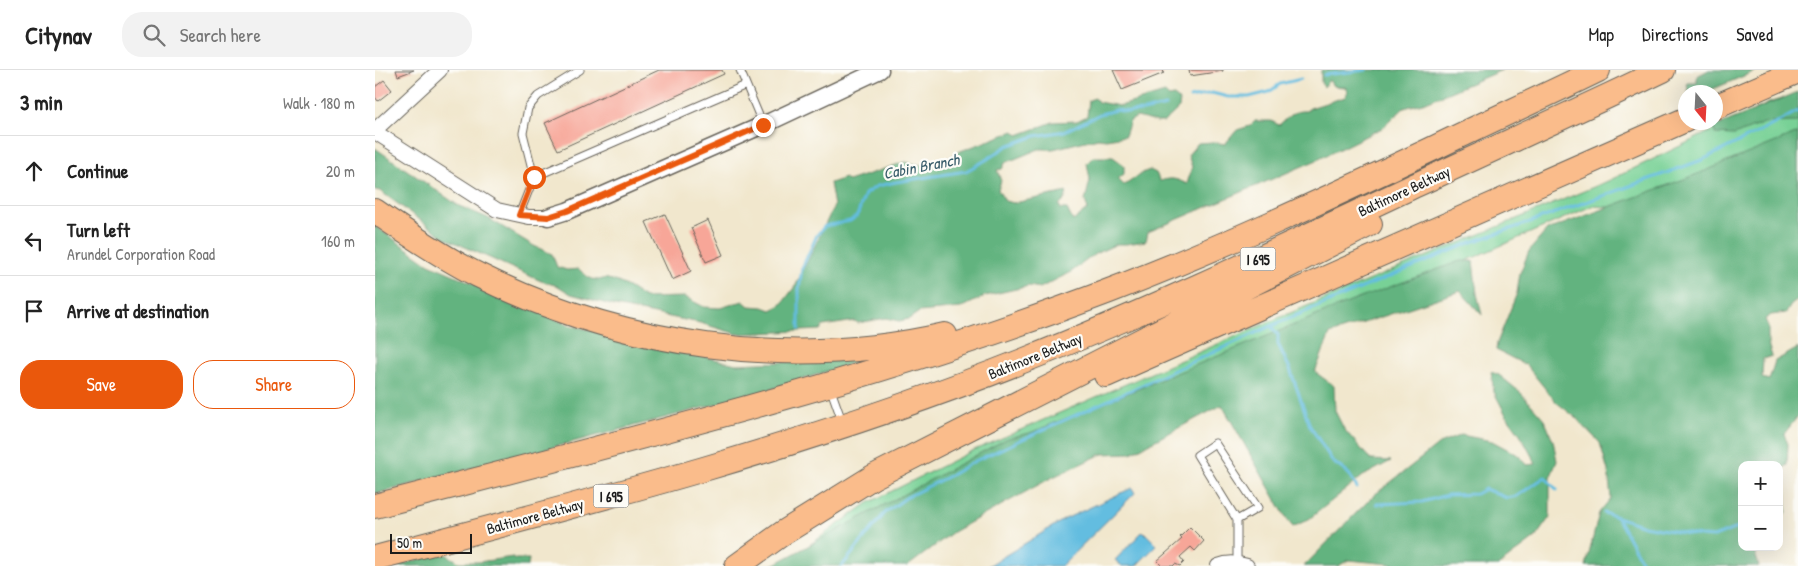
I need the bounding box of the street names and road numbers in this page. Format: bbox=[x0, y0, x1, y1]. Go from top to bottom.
street label: Baltimore Beltway bbox=[1355, 160, 1453, 222]
road number: I 695 bbox=[1241, 248, 1275, 270]
street label: Baltimore Beltway bbox=[985, 328, 1085, 384]
road number: I 695 bbox=[593, 484, 629, 508]
street label: Baltimore Beltway bbox=[484, 493, 586, 539]

